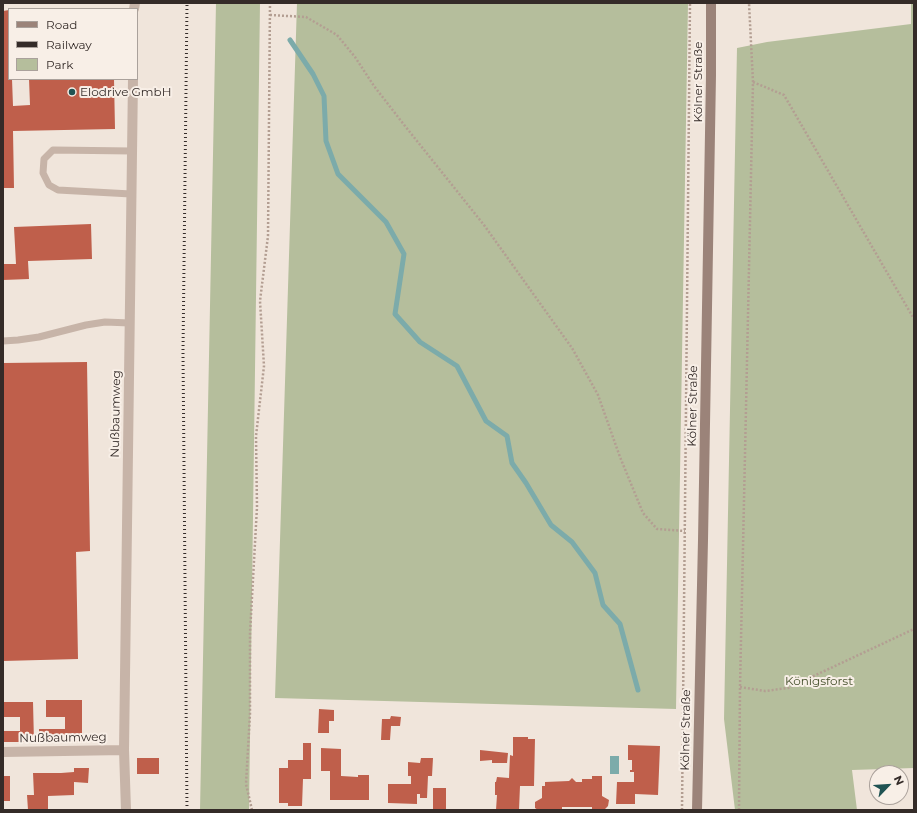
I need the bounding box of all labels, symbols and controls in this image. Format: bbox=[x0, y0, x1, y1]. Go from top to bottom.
legend bbox=[8, 8, 138, 80]
text: Road bbox=[46, 17, 77, 32]
text: Railway bbox=[46, 37, 92, 52]
street label: Kölner Straße bbox=[691, 41, 705, 123]
text: Park bbox=[46, 57, 73, 72]
place label: Elodrive GmbH bbox=[80, 85, 171, 99]
marker: Elodrive GmbH bbox=[67, 87, 77, 97]
street label: Kölner Straße bbox=[685, 365, 701, 447]
street label: Nußbaumweg bbox=[108, 370, 124, 458]
park label: Königsforst bbox=[785, 674, 853, 688]
street label: Kölner Straße bbox=[678, 689, 694, 771]
street label: Nußbaumweg bbox=[19, 730, 107, 746]
north arrow bbox=[869, 765, 909, 805]
text: N bbox=[891, 773, 907, 787]

